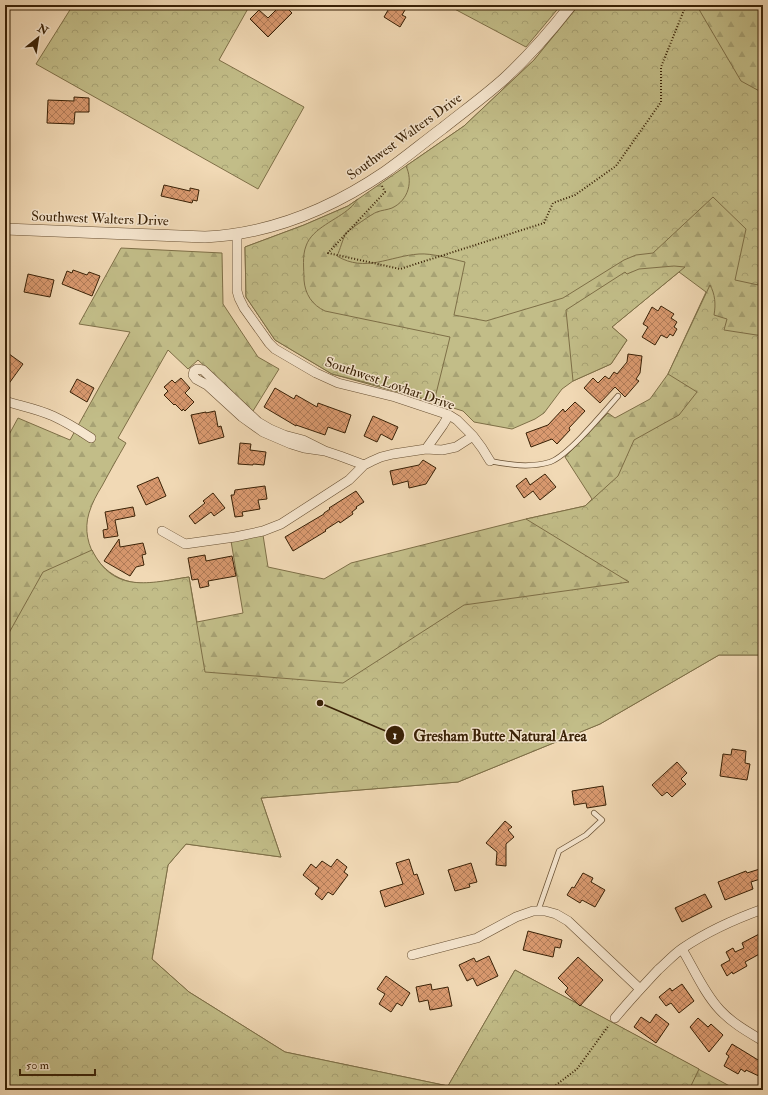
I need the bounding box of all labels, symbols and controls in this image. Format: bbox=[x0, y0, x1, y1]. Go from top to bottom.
north arrow bbox=[18, 18, 58, 58]
text: N bbox=[34, 21, 51, 38]
street label: Southwest Walters Drive bbox=[344, 89, 465, 184]
street label: Southwest Walters Drive bbox=[31, 208, 169, 229]
street label: Southwest Lovhar Drive bbox=[323, 353, 457, 414]
callout: Gresham Butte Natural Area bbox=[385, 722, 594, 749]
text: Gresham Butte Natural Area bbox=[413, 727, 587, 746]
text: 1 bbox=[393, 728, 397, 743]
scale bar bbox=[20, 1051, 95, 1077]
text: 50 m bbox=[26, 1058, 50, 1073]

